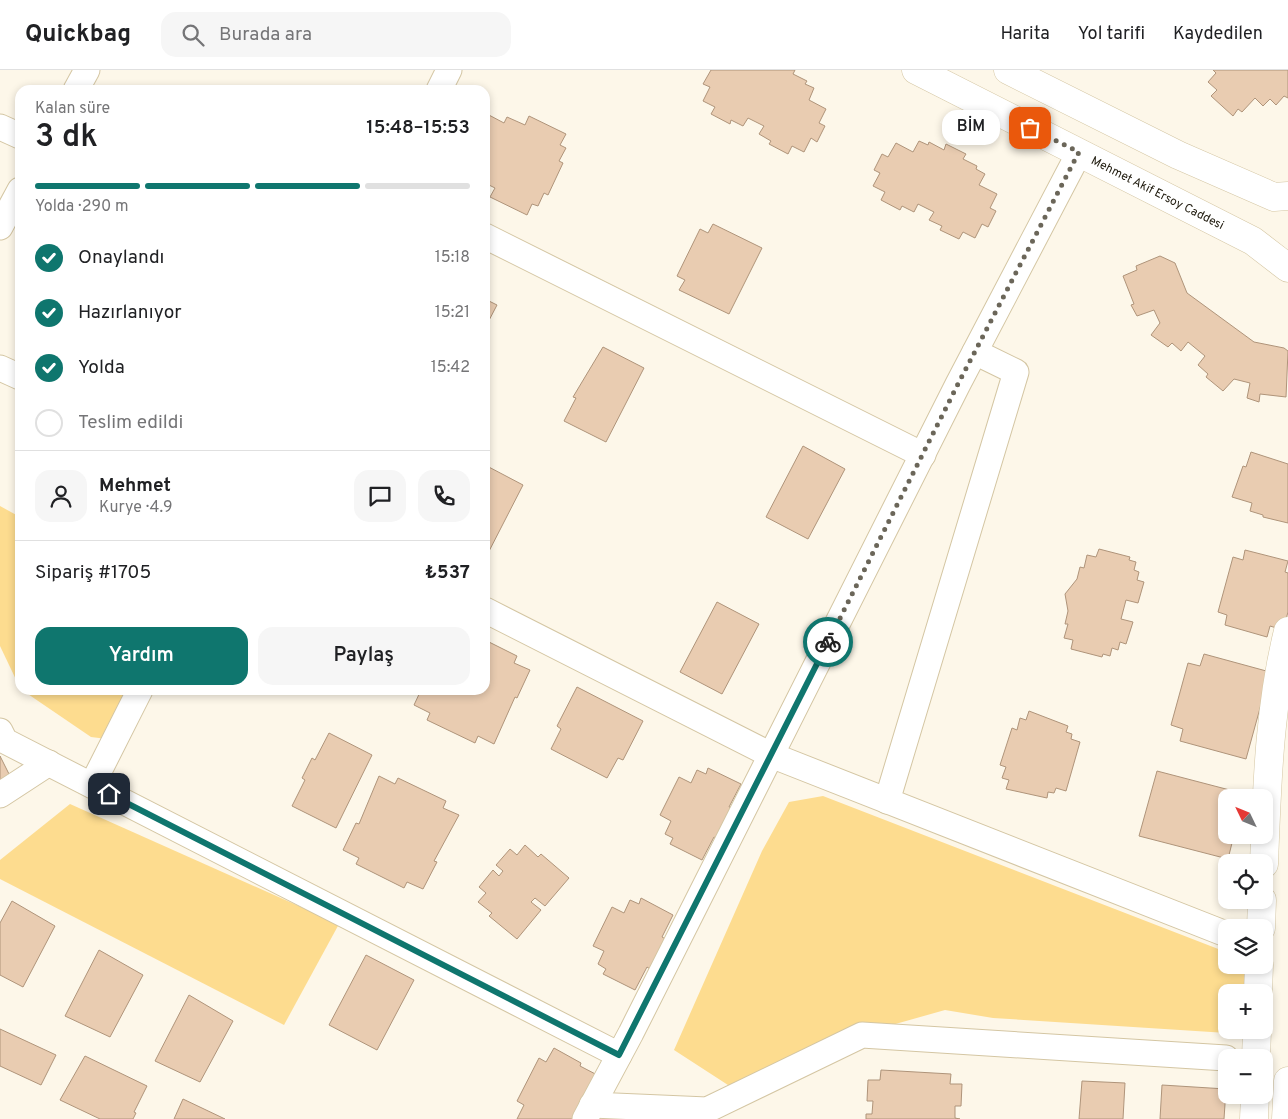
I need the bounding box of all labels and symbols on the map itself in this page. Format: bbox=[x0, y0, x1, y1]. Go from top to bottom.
pin bbox=[1009, 107, 1051, 149]
callout: BİM bbox=[942, 110, 1000, 146]
street label: Mehmet Akif Ersoy Caddesi bbox=[1088, 153, 1226, 234]
courier bbox=[803, 617, 853, 667]
pin bbox=[88, 773, 130, 815]
north arrow bbox=[1218, 789, 1272, 844]

